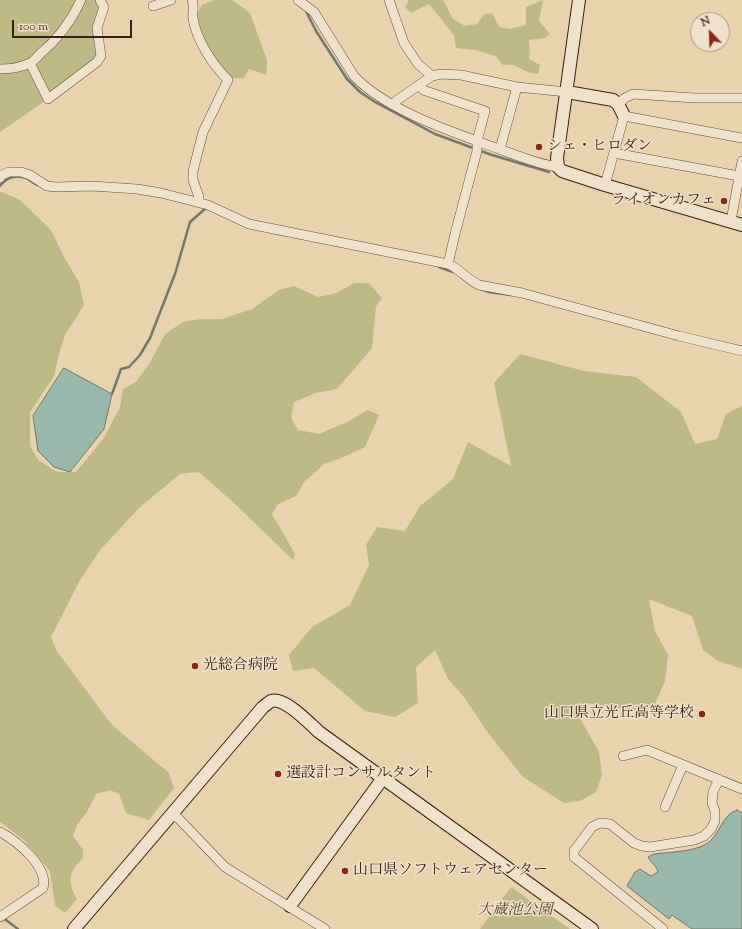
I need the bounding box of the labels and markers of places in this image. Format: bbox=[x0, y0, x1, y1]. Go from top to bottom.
place label: シェ・ヒロダン bbox=[547, 138, 652, 156]
marker: シェ・ヒロダン bbox=[534, 142, 544, 152]
place label: ライオンカフェ bbox=[611, 192, 716, 210]
marker: ライオンカフェ bbox=[719, 196, 729, 206]
place label: 光総合病院 bbox=[203, 657, 278, 675]
marker: 光総合病院 bbox=[190, 661, 200, 671]
place label: 山口県立光丘高等学校 bbox=[544, 705, 694, 723]
marker: 山口県立光丘高等学校 bbox=[697, 709, 707, 719]
place label: 選設計コンサルタント bbox=[286, 765, 436, 783]
marker: 選設計コンサルタント bbox=[273, 769, 283, 779]
place label: 山口県ソフトウェアセンター bbox=[353, 862, 548, 880]
marker: 山口県ソフトウェアセンター bbox=[340, 866, 350, 876]

